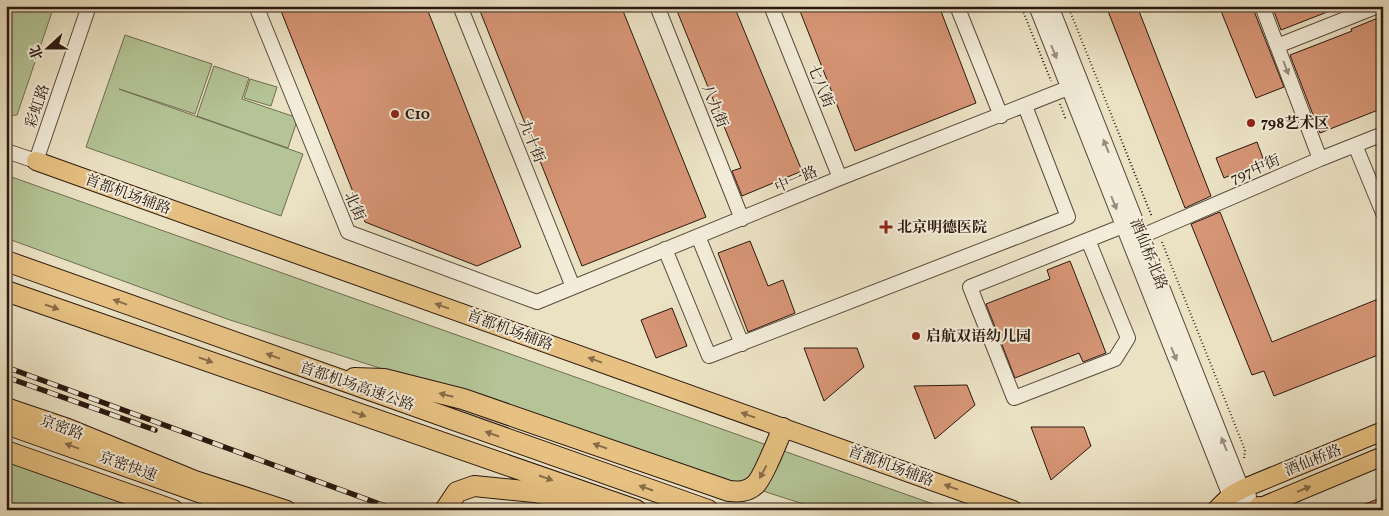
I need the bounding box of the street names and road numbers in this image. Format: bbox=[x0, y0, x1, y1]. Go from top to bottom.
street label: 七八街 bbox=[801, 62, 838, 111]
street label: 彩虹路 bbox=[21, 82, 56, 131]
street label: 八九街 bbox=[695, 82, 732, 131]
street label: 九十街 bbox=[512, 117, 549, 166]
street label: 797中街 bbox=[1227, 151, 1284, 190]
street label: 中一路 bbox=[772, 162, 821, 199]
street label: 首都机场辅路 bbox=[82, 170, 173, 221]
street label: 北街 bbox=[338, 189, 369, 225]
street label: 酒仙桥北路 bbox=[1124, 216, 1171, 293]
street label: 首都机场辅路 bbox=[464, 306, 555, 357]
street label: 首都机场高速公路 bbox=[296, 358, 417, 417]
street label: 京密路 bbox=[37, 411, 86, 446]
street label: 酒仙桥路 bbox=[1282, 440, 1345, 482]
street label: 首都机场辅路 bbox=[845, 442, 936, 493]
street label: 京密快速 bbox=[96, 447, 159, 488]

